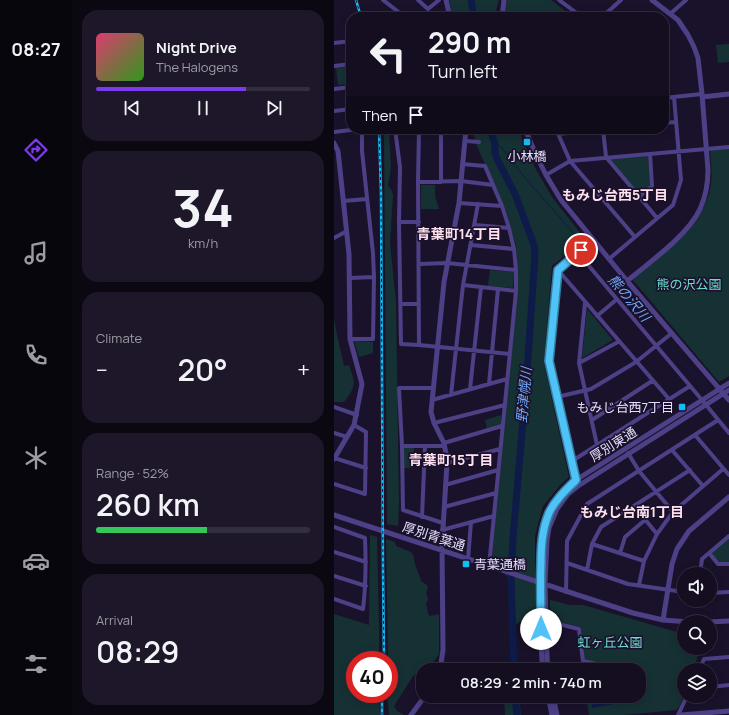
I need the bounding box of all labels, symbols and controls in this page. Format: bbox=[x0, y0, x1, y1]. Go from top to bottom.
text: 290 m bbox=[428, 23, 511, 61]
icon: left bbox=[362, 28, 414, 80]
text: 08:27 bbox=[11, 37, 61, 61]
text: Night Drive bbox=[156, 37, 237, 58]
text: The Halogens bbox=[156, 58, 238, 76]
text: Turn left bbox=[428, 59, 498, 83]
icon: previous bbox=[121, 97, 143, 119]
icon: pause bbox=[192, 97, 214, 119]
icon: next bbox=[263, 97, 285, 119]
icon: arrive bbox=[405, 104, 427, 126]
text: Then bbox=[362, 105, 397, 126]
icon: directions bbox=[22, 136, 50, 164]
marker: 小林橋 bbox=[522, 137, 532, 147]
place label: 小林橋 bbox=[507, 147, 547, 165]
text: 34 bbox=[172, 172, 234, 243]
district label: もみじ台西5丁目 bbox=[562, 185, 668, 204]
district label: 青葉町14丁目 bbox=[417, 224, 501, 243]
pin bbox=[564, 233, 598, 267]
text: km/h bbox=[188, 234, 218, 252]
icon: music bbox=[22, 239, 50, 267]
icon: arrive bbox=[570, 239, 592, 261]
water label: 熊の沢川 bbox=[604, 270, 656, 327]
park label: 熊の沢公園 bbox=[656, 275, 722, 293]
text: Climate bbox=[96, 329, 142, 347]
icon: phone bbox=[22, 341, 50, 369]
text: 20° bbox=[177, 349, 228, 390]
text: − bbox=[96, 355, 108, 385]
text: + bbox=[297, 355, 310, 385]
water label: 野津幌川 bbox=[512, 364, 536, 424]
place label: もみじ台西7丁目 bbox=[576, 398, 674, 416]
marker: もみじ台西7丁目 bbox=[677, 402, 687, 412]
street label: 厚別東通 bbox=[586, 423, 640, 465]
icon: climate bbox=[22, 444, 50, 472]
district label: 青葉町15丁目 bbox=[409, 450, 493, 469]
text: Range · 52% bbox=[96, 464, 169, 482]
text: 260 km bbox=[96, 484, 200, 525]
district label: もみじ台南1丁目 bbox=[580, 502, 684, 521]
street label: 厚別青葉通 bbox=[400, 517, 468, 555]
icon: car bbox=[22, 547, 50, 575]
place label: 青葉通橋 bbox=[474, 555, 526, 573]
marker: 青葉通橋 bbox=[461, 559, 471, 569]
map controls bbox=[677, 567, 717, 703]
button: sound bbox=[677, 567, 717, 607]
position arrow bbox=[520, 608, 562, 650]
text: Arrival bbox=[96, 611, 133, 629]
button: search bbox=[677, 615, 717, 655]
text: 08:29 bbox=[96, 631, 179, 672]
park label: 虹ヶ丘公園 bbox=[577, 633, 643, 651]
icon: filters bbox=[22, 650, 50, 678]
speed limit sign: 40 bbox=[346, 651, 398, 703]
button: layers bbox=[677, 663, 717, 703]
text: 08:29 · 2 min · 740 m bbox=[460, 672, 602, 693]

